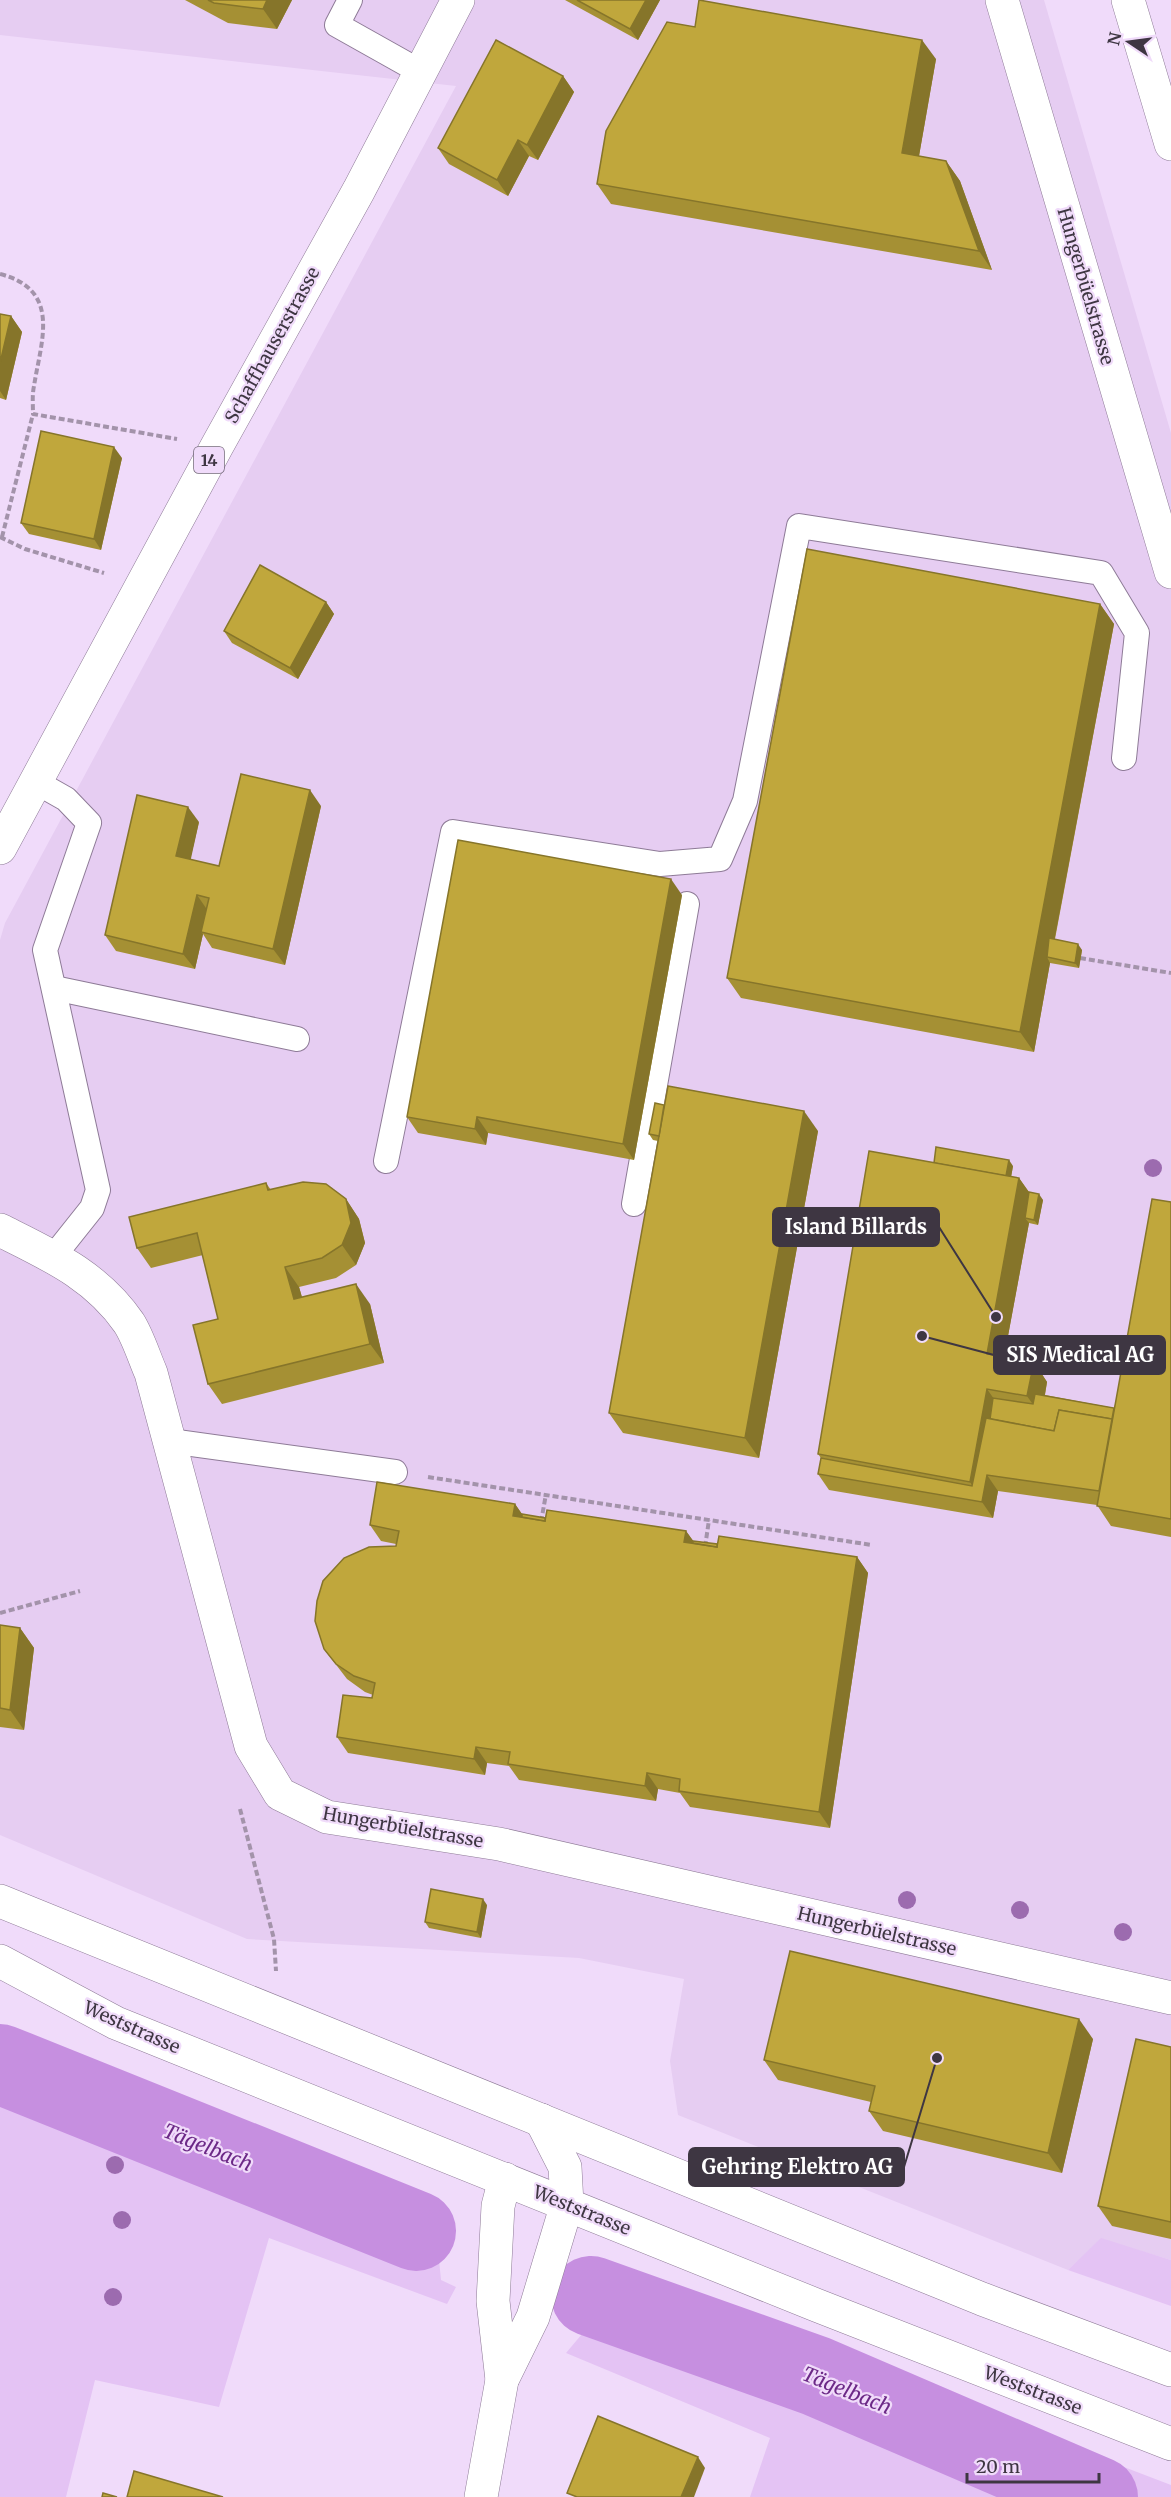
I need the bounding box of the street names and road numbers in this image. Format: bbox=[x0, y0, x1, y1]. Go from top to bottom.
street label: Hungerbüelstrasse bbox=[1053, 205, 1119, 367]
street label: Schaffhauserstrasse bbox=[220, 263, 324, 427]
road number: 14 bbox=[194, 447, 224, 473]
street label: Hungerbüelstrasse bbox=[321, 1802, 485, 1852]
street label: Hungerbüelstrasse bbox=[795, 1902, 959, 1960]
street label: Weststrasse bbox=[79, 1995, 184, 2059]
street label: Weststrasse bbox=[529, 2180, 634, 2240]
street label: Weststrasse bbox=[980, 2360, 1085, 2419]

